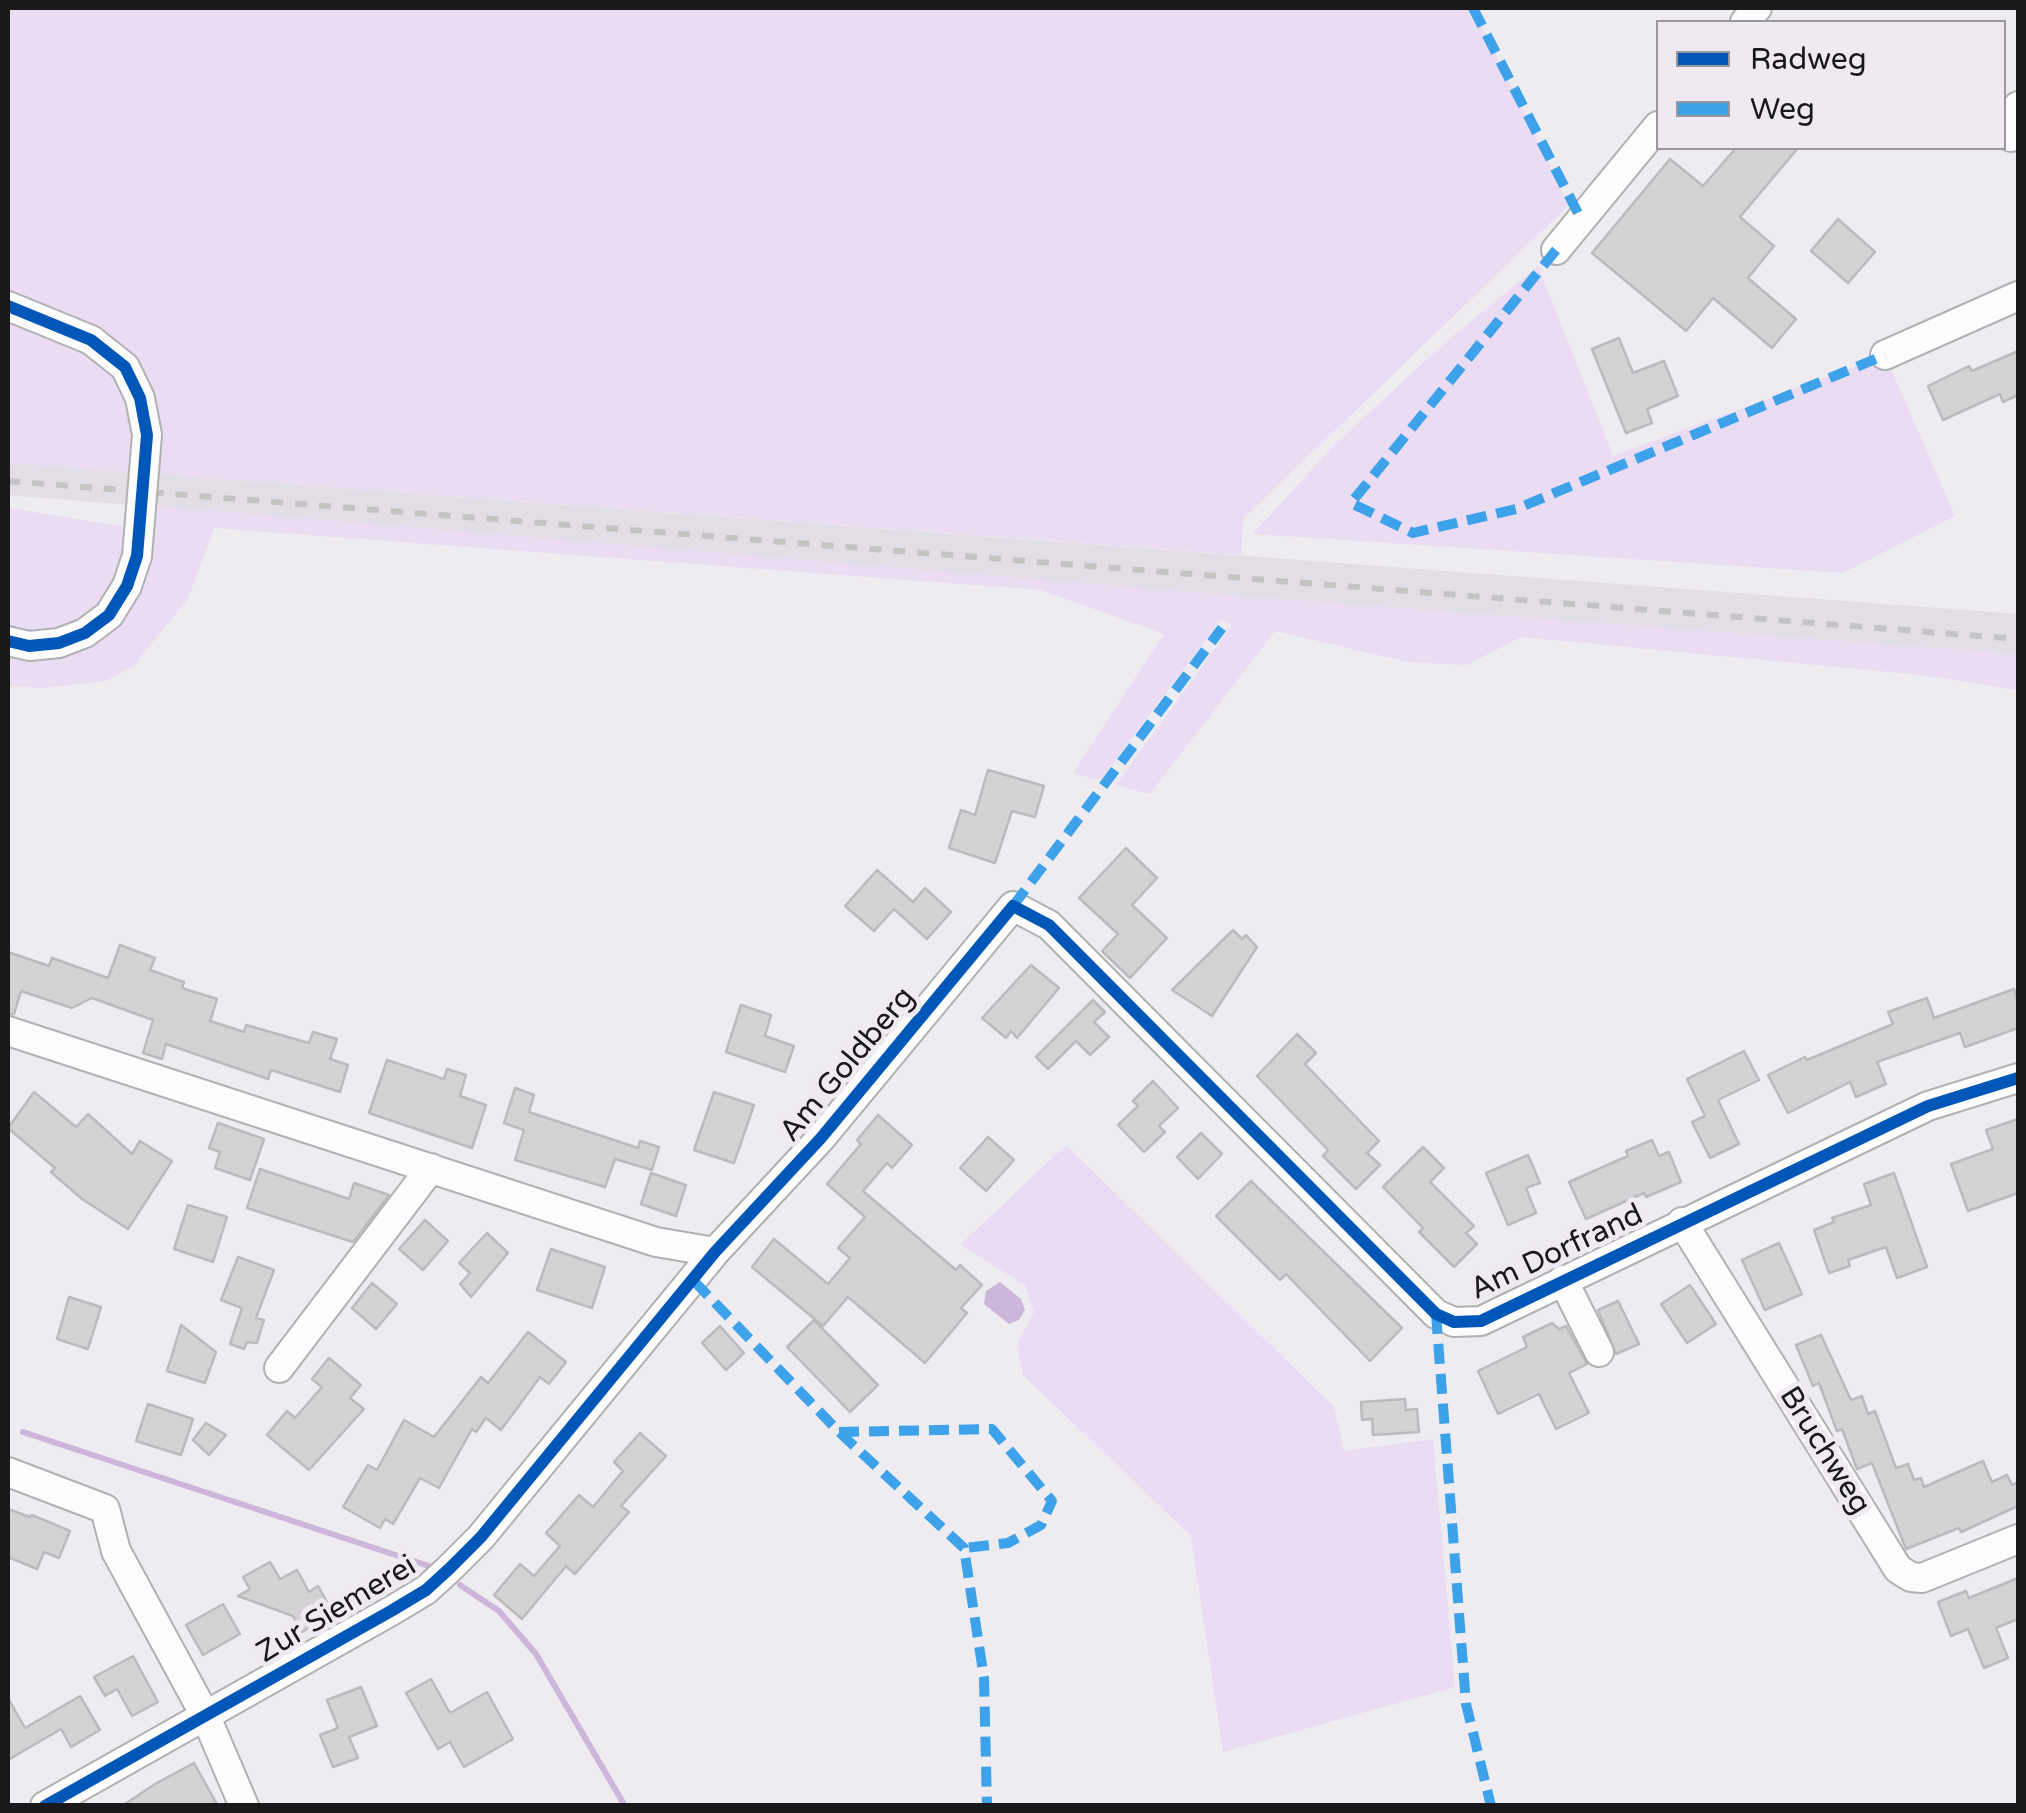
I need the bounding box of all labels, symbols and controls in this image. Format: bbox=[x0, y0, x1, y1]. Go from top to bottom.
legend bbox=[1656, 20, 2006, 150]
text: Radweg bbox=[1750, 41, 1867, 78]
text: Weg bbox=[1750, 91, 1815, 128]
street label: Am Goldberg bbox=[773, 980, 923, 1150]
street label: Am Dorfrand bbox=[1465, 1197, 1649, 1309]
street label: Bruchweg bbox=[1771, 1380, 1877, 1522]
street label: Zur Siemerei bbox=[251, 1548, 423, 1672]

